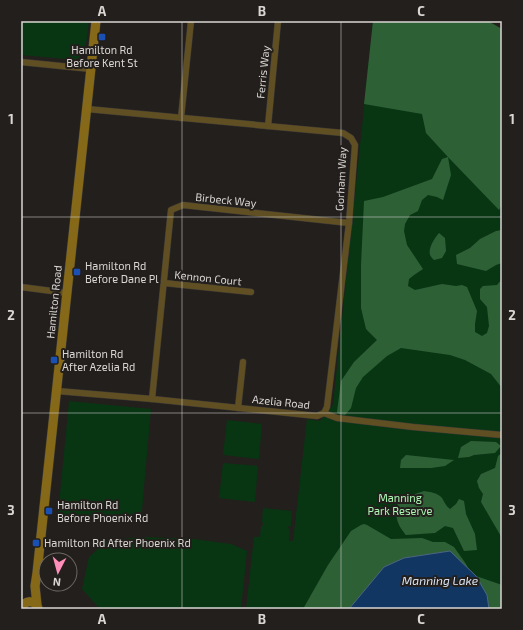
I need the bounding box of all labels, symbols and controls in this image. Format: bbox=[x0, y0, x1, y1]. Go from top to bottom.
text: A bbox=[98, 3, 107, 19]
text: B bbox=[258, 3, 266, 19]
text: C bbox=[417, 3, 425, 19]
marker: Hamilton Rd Before Kent St bbox=[97, 32, 107, 42]
place label: Hamilton Rd Before Kent St bbox=[66, 43, 138, 69]
street label: Ferris Way bbox=[253, 45, 272, 99]
text: 1 bbox=[8, 111, 14, 127]
text: 1 bbox=[509, 111, 515, 127]
street label: Gorham Way bbox=[332, 146, 349, 211]
street label: Birbeck Way bbox=[195, 190, 257, 209]
place label: Hamilton Rd Before Dane Pl bbox=[85, 259, 159, 285]
street label: Hamilton Road bbox=[43, 265, 64, 339]
marker: Hamilton Rd Before Dane Pl bbox=[72, 267, 82, 277]
street label: Kennon Court bbox=[174, 268, 242, 287]
text: 2 bbox=[7, 307, 15, 323]
text: 2 bbox=[508, 307, 516, 323]
place label: Hamilton Rd After Azelia Rd bbox=[62, 347, 135, 373]
marker: Hamilton Rd After Azelia Rd bbox=[49, 355, 59, 365]
street label: Azelia Road bbox=[251, 392, 311, 411]
park label: Manning Park Reserve bbox=[367, 491, 433, 517]
place label: Hamilton Rd Before Phoenix Rd bbox=[57, 498, 148, 524]
text: 3 bbox=[7, 502, 15, 518]
text: 3 bbox=[508, 502, 516, 518]
marker: Hamilton Rd Before Phoenix Rd bbox=[44, 506, 54, 516]
place label: Hamilton Rd After Phoenix Rd bbox=[44, 536, 191, 549]
marker: Hamilton Rd After Phoenix Rd bbox=[31, 538, 41, 548]
north arrow bbox=[38, 552, 78, 592]
water label: Manning Lake bbox=[402, 573, 479, 587]
text: N bbox=[52, 576, 62, 589]
text: A bbox=[98, 611, 107, 627]
text: B bbox=[258, 611, 266, 627]
text: C bbox=[417, 611, 425, 627]

